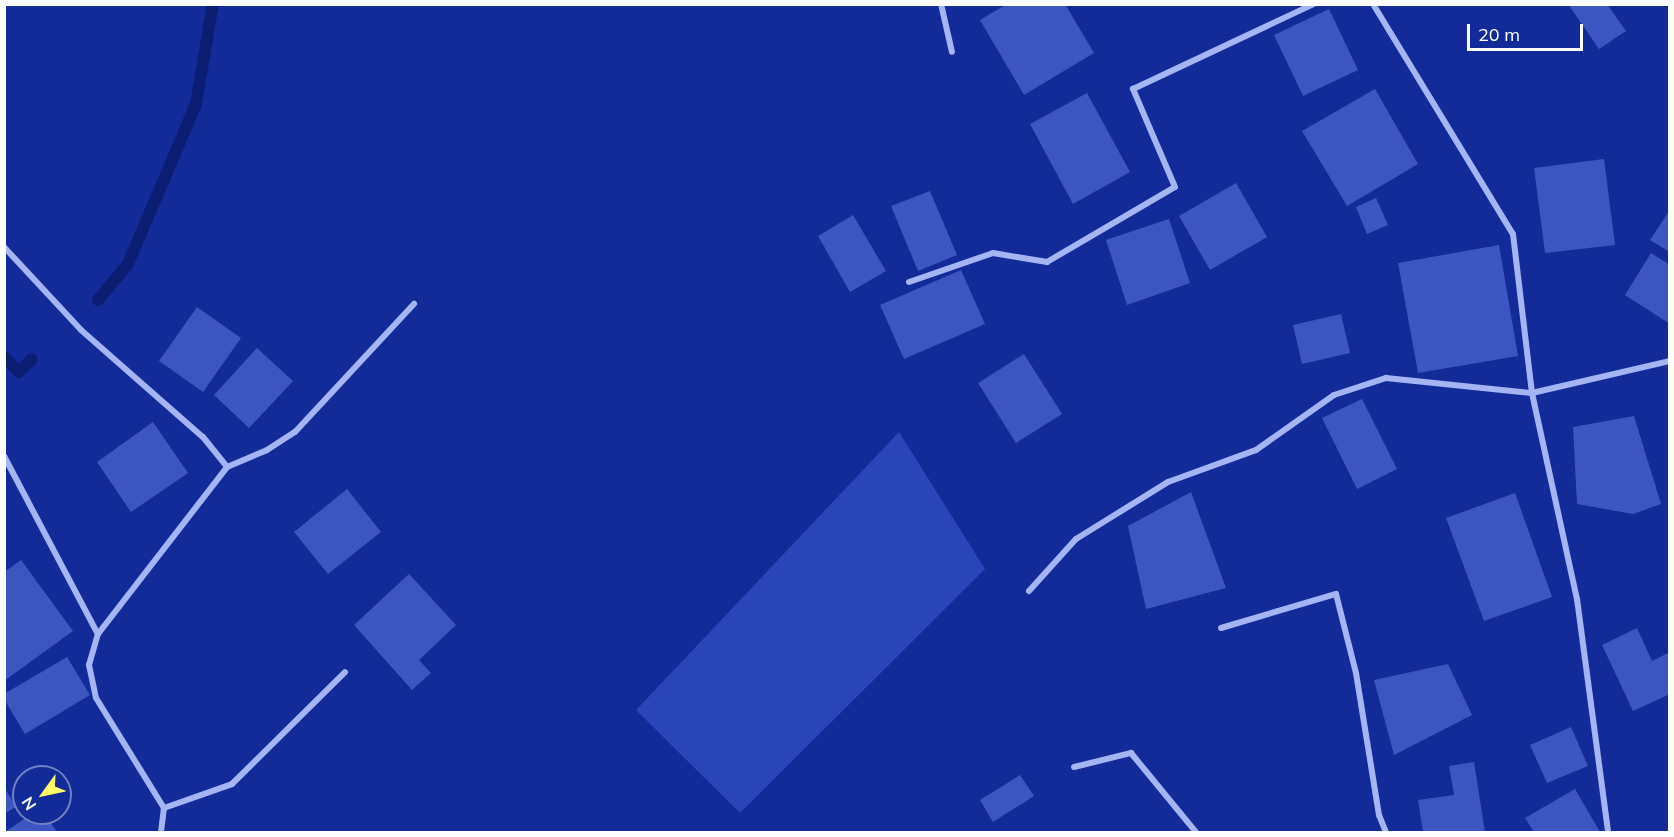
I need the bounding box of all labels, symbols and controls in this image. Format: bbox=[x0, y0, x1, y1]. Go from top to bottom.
scale bar bbox=[1470, 12, 1586, 50]
text: 20 m bbox=[1478, 23, 1520, 46]
north arrow bbox=[12, 765, 72, 825]
text: N bbox=[17, 793, 40, 814]

